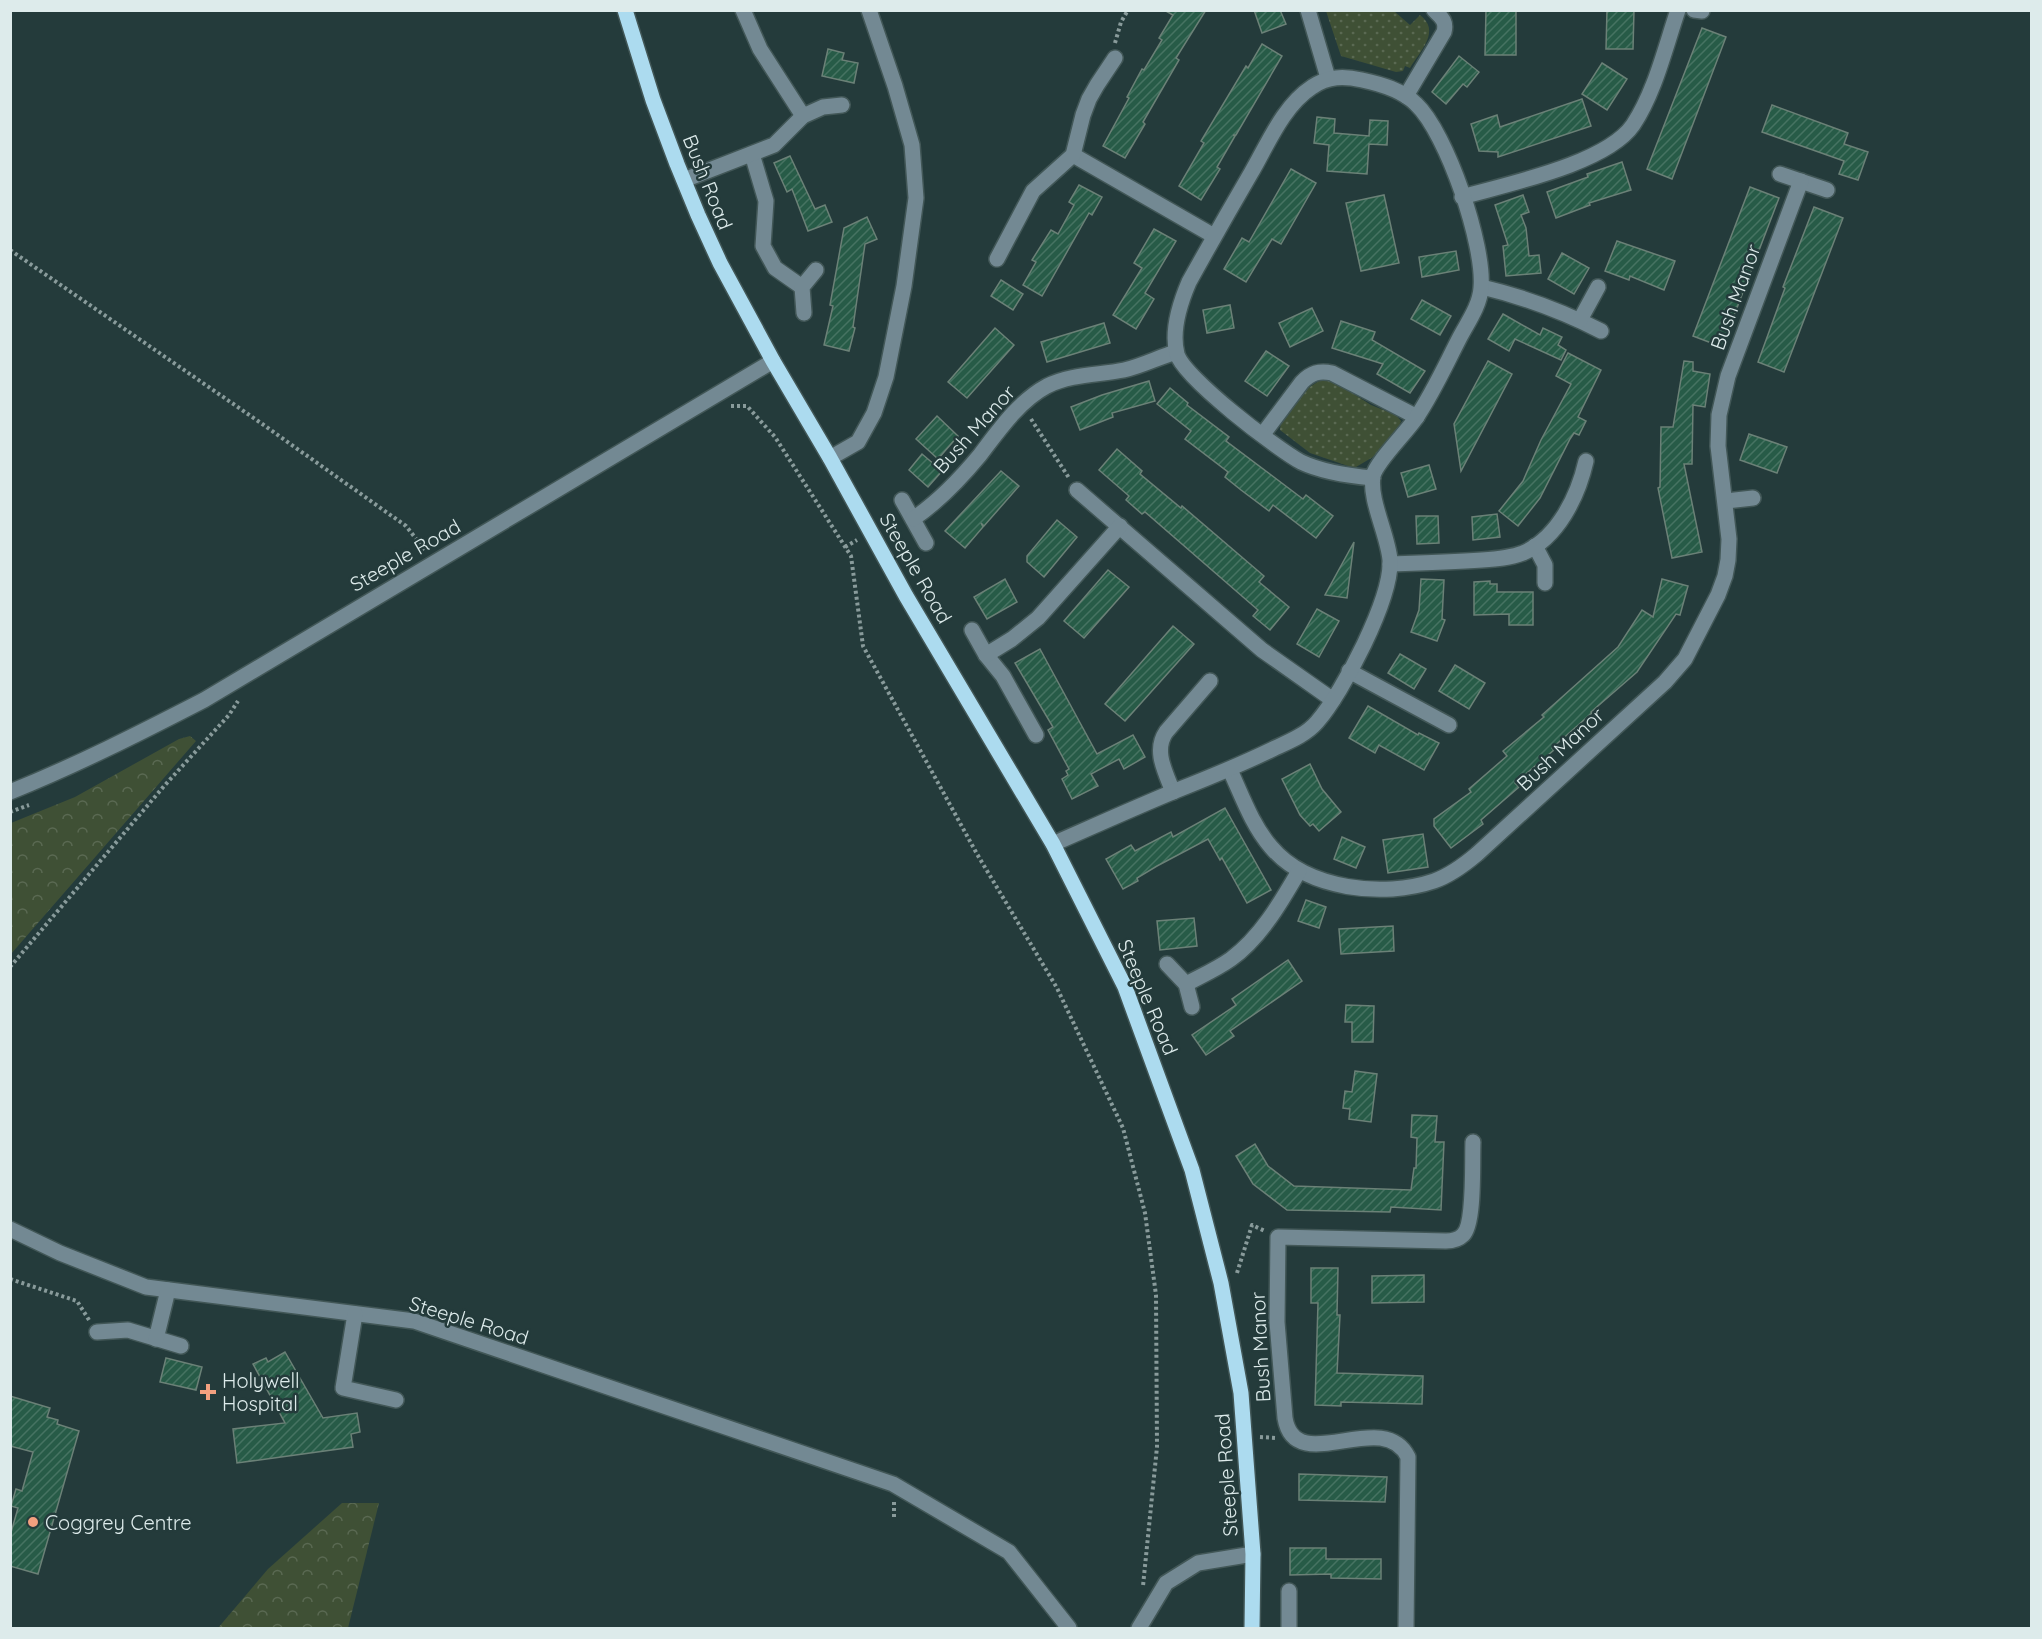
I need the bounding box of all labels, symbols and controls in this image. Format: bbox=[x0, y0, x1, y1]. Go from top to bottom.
street label: Bush Road bbox=[678, 131, 738, 233]
street label: Bush Manor bbox=[1704, 240, 1766, 353]
street label: Bush Manor bbox=[928, 379, 1020, 478]
street label: Steeple Road bbox=[874, 508, 958, 628]
street label: Steeple Road bbox=[345, 513, 465, 597]
street label: Bush Manor bbox=[1511, 702, 1609, 796]
street label: Steeple Road bbox=[1112, 935, 1184, 1059]
street label: Steeple Road bbox=[406, 1290, 532, 1350]
street label: Bush Manor bbox=[1245, 1291, 1275, 1403]
place label: Holywell Hospital bbox=[222, 1368, 300, 1416]
marker: Holywell Hospital bbox=[199, 1383, 217, 1401]
street label: Steeple Road bbox=[1209, 1413, 1243, 1537]
place label: Coggrey Centre bbox=[45, 1510, 192, 1535]
marker: Coggrey Centre bbox=[26, 1515, 40, 1529]

